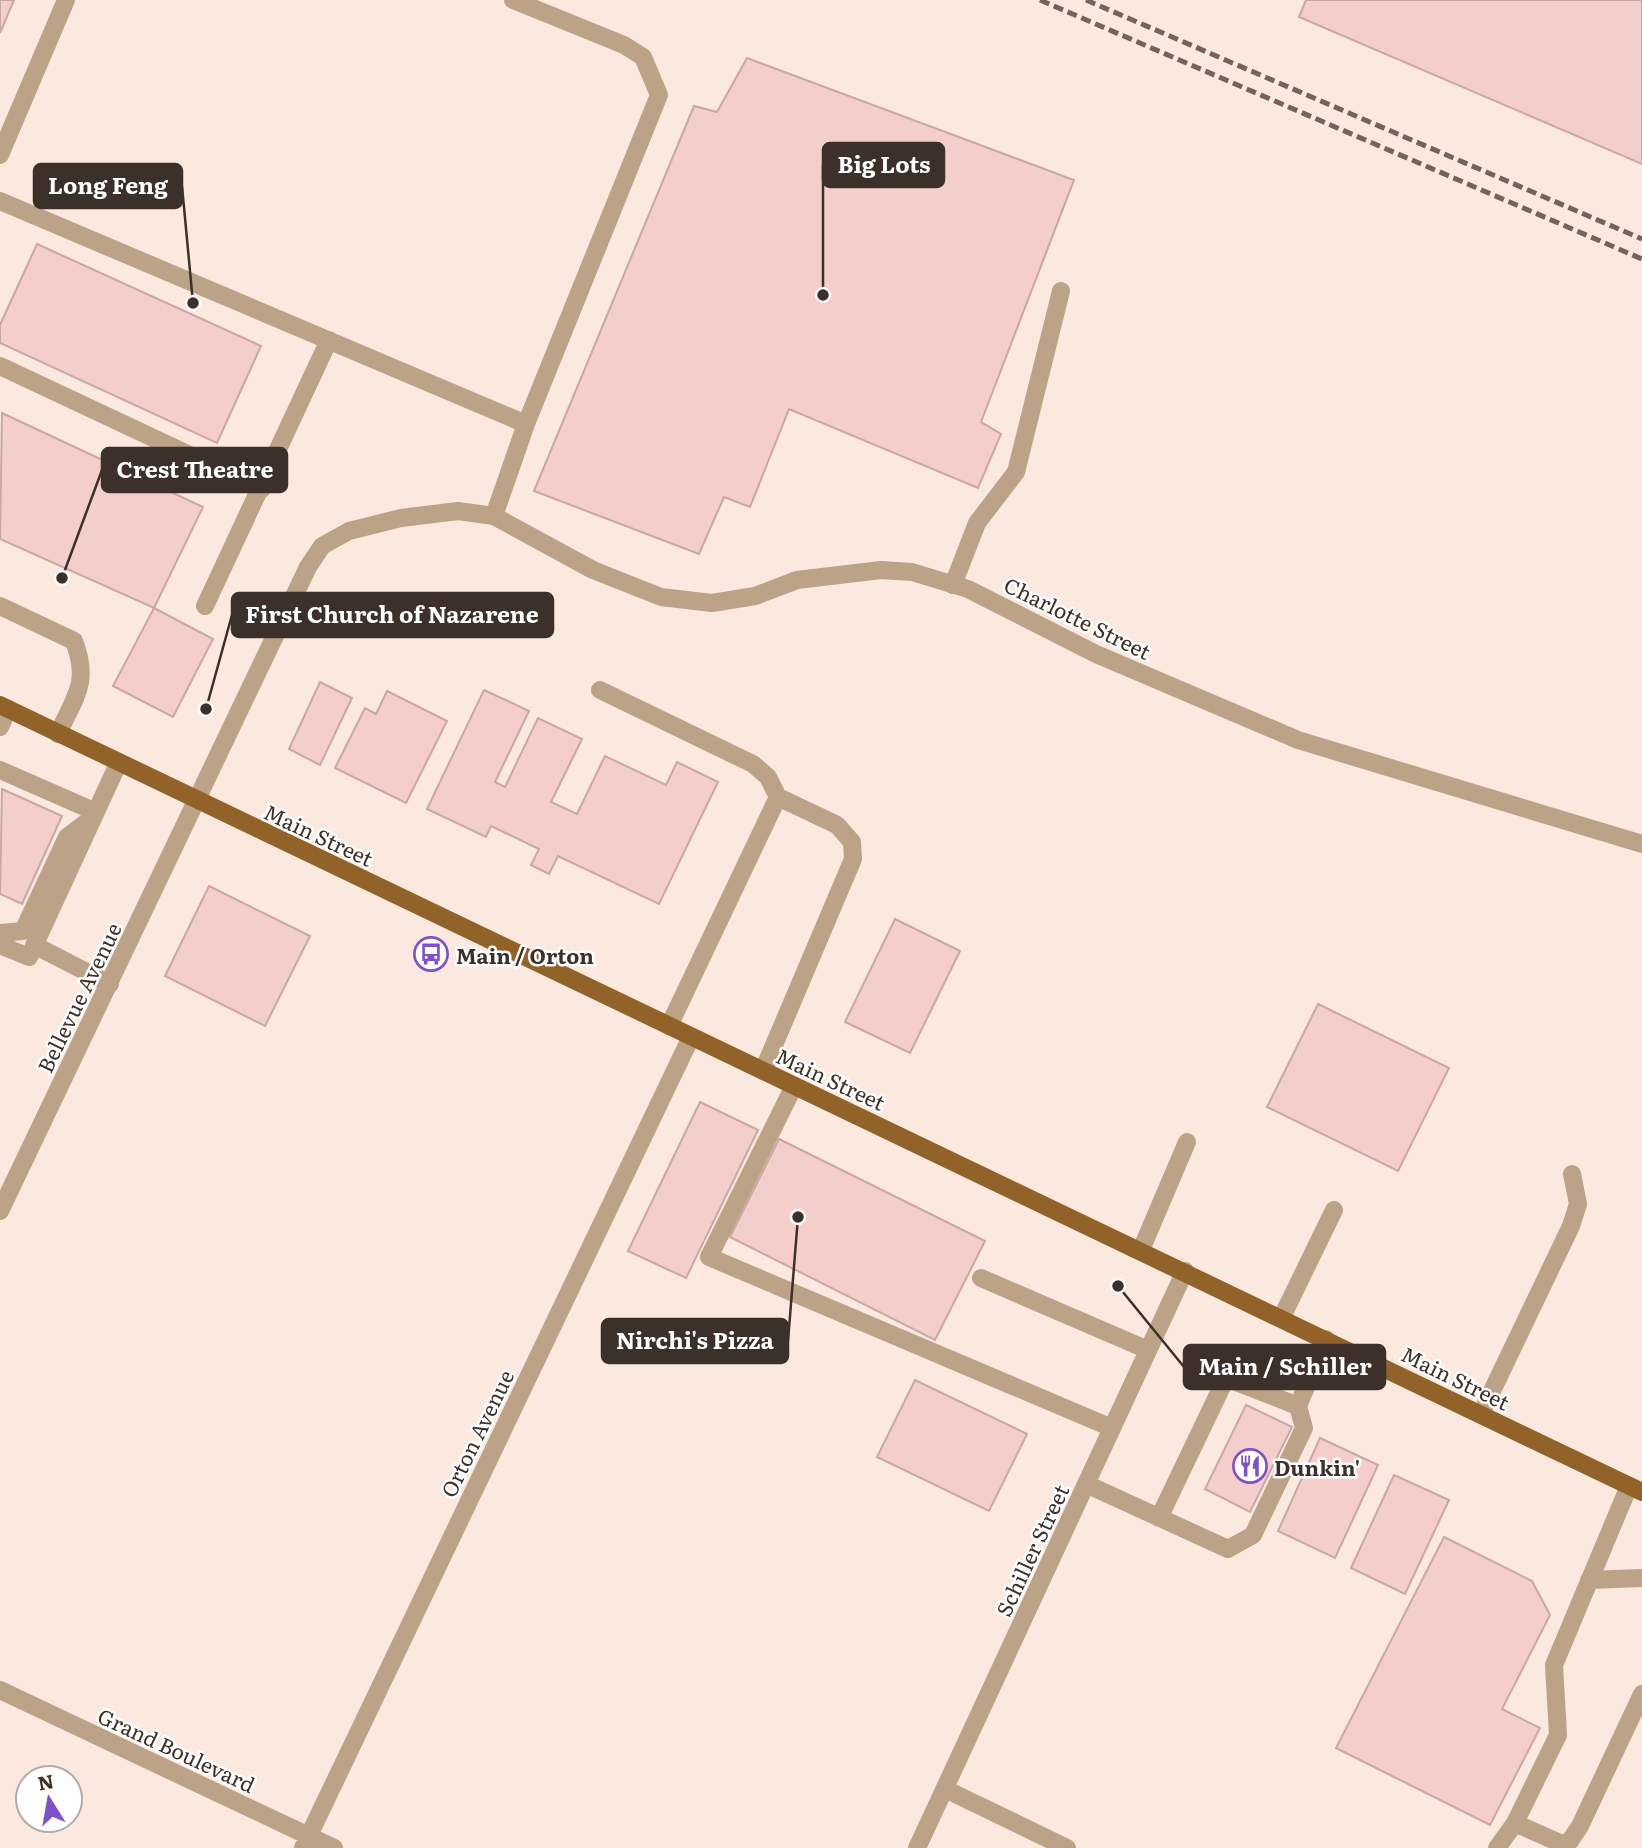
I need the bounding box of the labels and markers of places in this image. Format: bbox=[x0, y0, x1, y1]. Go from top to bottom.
callout: Big Lots bbox=[823, 143, 944, 187]
callout: Long Feng bbox=[34, 164, 182, 208]
callout: Crest Theatre bbox=[102, 448, 287, 492]
callout: First Church of Nazarene bbox=[232, 593, 553, 637]
bus stop icon: Main / Orton bbox=[412, 935, 450, 973]
place label: Main / Orton bbox=[456, 939, 594, 970]
callout: Nirchi's Pizza bbox=[602, 1319, 788, 1363]
callout: Main / Schiller bbox=[1184, 1345, 1385, 1389]
restaurant icon: Dunkin' bbox=[1231, 1447, 1269, 1485]
place label: Dunkin' bbox=[1274, 1451, 1360, 1482]

